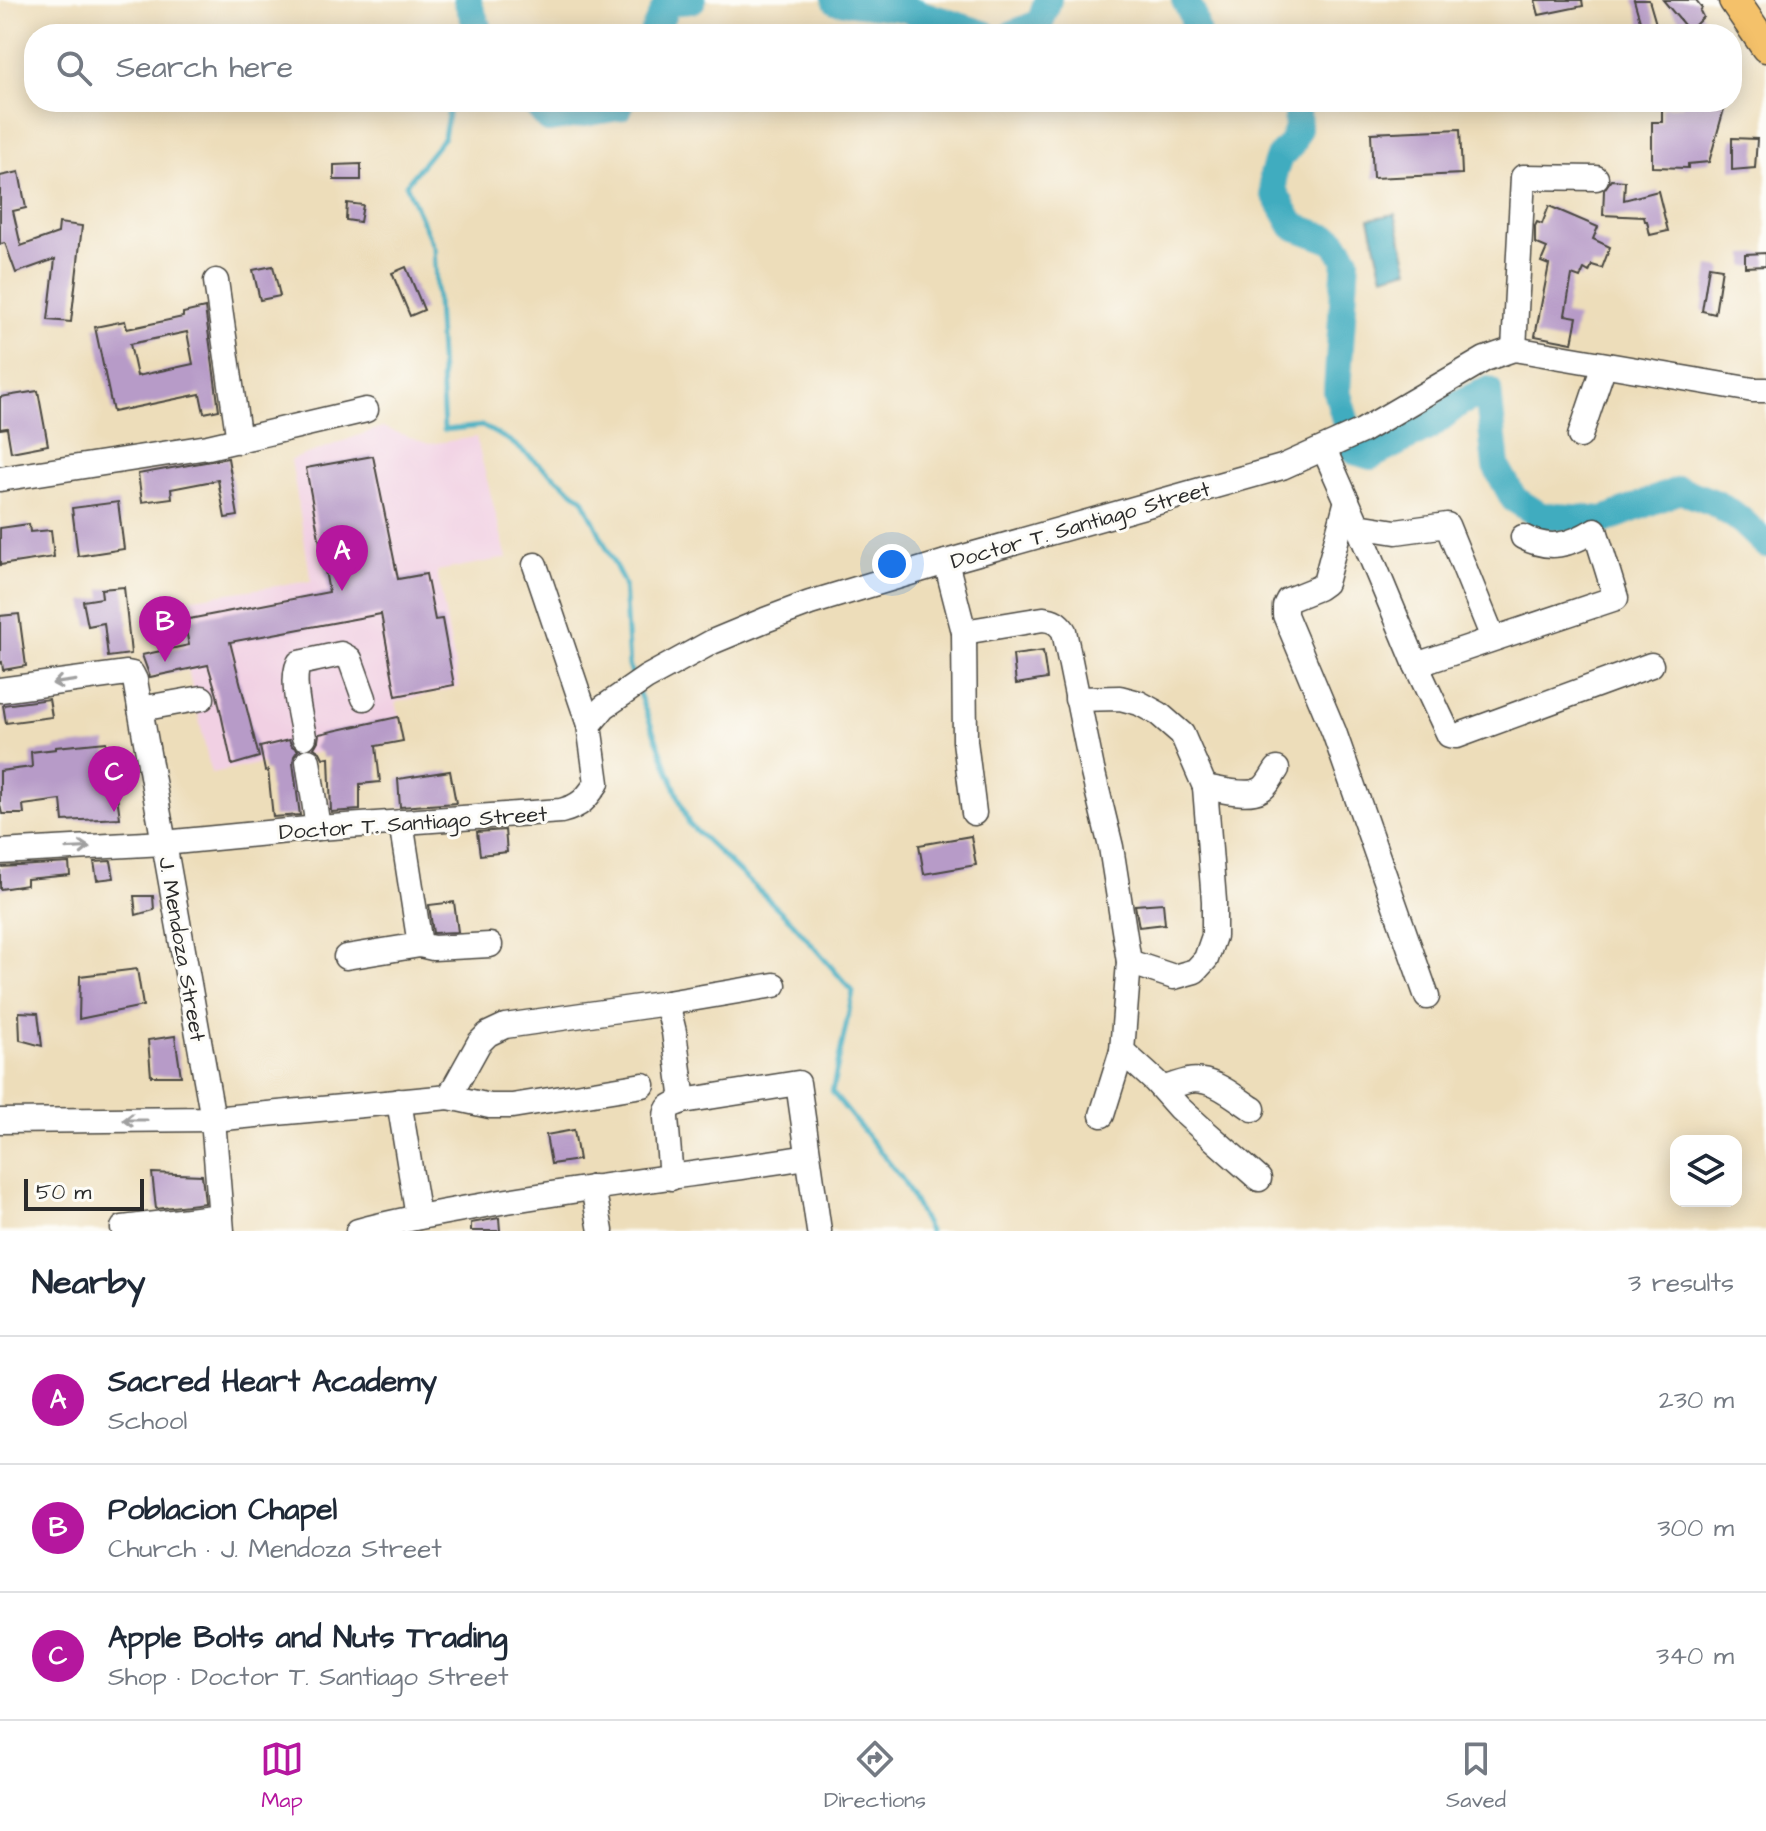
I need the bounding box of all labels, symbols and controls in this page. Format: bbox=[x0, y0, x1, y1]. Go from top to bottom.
search box bbox=[24, 24, 1742, 112]
icon: search bbox=[52, 46, 96, 90]
text: Search here bbox=[116, 47, 293, 89]
street label: Doctor T. Santiago Street bbox=[947, 474, 1214, 578]
pin: A bbox=[316, 525, 368, 591]
your location bbox=[872, 544, 912, 584]
pin: B bbox=[139, 596, 191, 662]
one-way arrow bbox=[51, 674, 78, 689]
pin: C bbox=[88, 746, 140, 812]
street label: Doctor T. Santiago Street bbox=[278, 799, 548, 849]
one-way arrow bbox=[64, 840, 91, 855]
street label: J. Mendoza Street bbox=[150, 854, 213, 1044]
one-way arrow bbox=[122, 1112, 149, 1128]
map controls bbox=[1670, 1135, 1742, 1207]
button: layers bbox=[1670, 1135, 1742, 1207]
scale bar bbox=[24, 1175, 144, 1211]
text: 50 m bbox=[36, 1177, 91, 1208]
text: Nearby bbox=[32, 1259, 146, 1307]
text: 3 results bbox=[1628, 1265, 1734, 1301]
text: Sacred Heart Academy bbox=[108, 1361, 437, 1403]
text: A bbox=[50, 1382, 66, 1418]
text: 230 m bbox=[1659, 1382, 1734, 1418]
text: School bbox=[108, 1403, 187, 1439]
text: Poblacion Chapel bbox=[108, 1489, 337, 1531]
text: B bbox=[49, 1510, 67, 1546]
text: 300 m bbox=[1657, 1510, 1734, 1546]
text: Church · J. Mendoza Street bbox=[108, 1531, 442, 1567]
text: Apple Bolts and Nuts Trading bbox=[108, 1617, 508, 1659]
text: C bbox=[49, 1638, 67, 1674]
text: 340 m bbox=[1656, 1638, 1734, 1674]
text: Shop · Doctor T. Santiago Street bbox=[108, 1659, 509, 1695]
tab: Map bbox=[260, 1737, 304, 1816]
tab: Directions bbox=[824, 1737, 926, 1816]
tab: Saved bbox=[1446, 1737, 1506, 1816]

